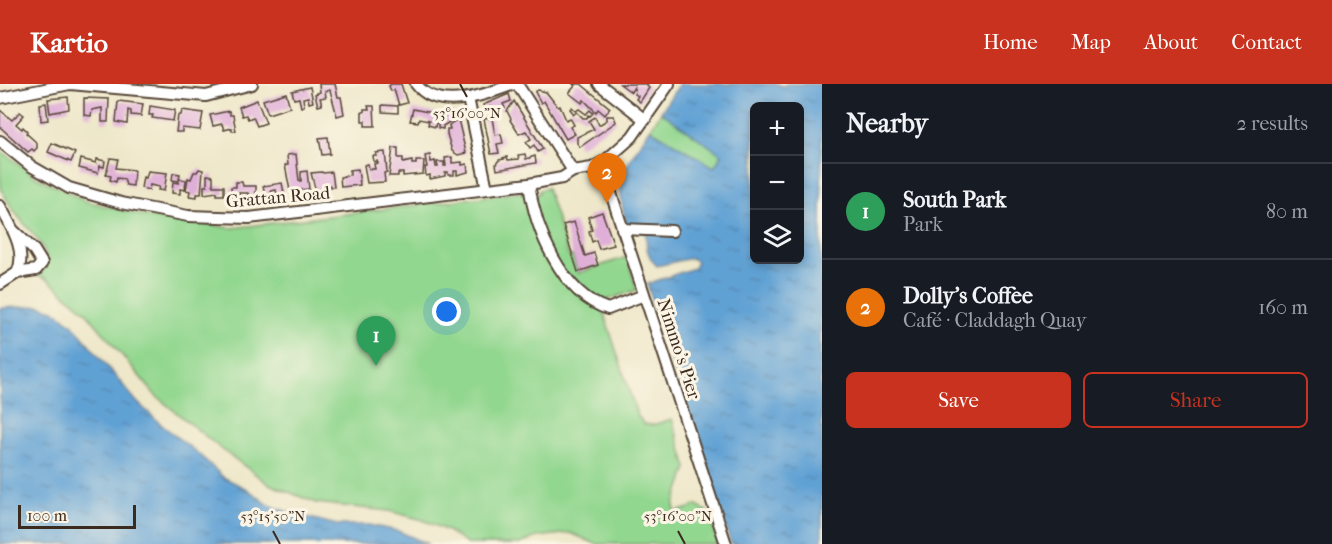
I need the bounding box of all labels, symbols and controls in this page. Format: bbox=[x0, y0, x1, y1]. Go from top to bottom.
text: Kartio bbox=[30, 26, 108, 59]
text: Home bbox=[983, 30, 1038, 54]
text: Map bbox=[1071, 30, 1111, 54]
text: About bbox=[1144, 30, 1198, 54]
text: Contact bbox=[1231, 30, 1302, 54]
map controls bbox=[750, 102, 804, 264]
button: + bbox=[750, 102, 804, 156]
text: 53°16'00"N bbox=[433, 104, 502, 122]
text: Nearby bbox=[846, 108, 928, 139]
text: 2 results bbox=[1237, 112, 1308, 135]
pin: 2 bbox=[588, 154, 626, 203]
button: − bbox=[750, 156, 804, 210]
street label: Grattan Road bbox=[225, 182, 331, 213]
text: South Park bbox=[903, 187, 1006, 213]
text: 1 bbox=[862, 200, 869, 223]
text: 80 m bbox=[1266, 200, 1308, 223]
button: layers bbox=[750, 210, 804, 264]
text: Park bbox=[903, 213, 943, 236]
text: Dolly's Coffee bbox=[903, 283, 1033, 309]
street label: Nimmo's Pier bbox=[652, 296, 705, 402]
text: 2 bbox=[860, 296, 871, 319]
text: 160 m bbox=[1258, 296, 1308, 319]
your location bbox=[432, 297, 461, 326]
text: Café · Claddagh Quay bbox=[903, 309, 1086, 332]
pin: 1 bbox=[356, 316, 395, 366]
button: Save bbox=[846, 372, 1071, 428]
button: Share bbox=[1083, 372, 1308, 428]
scale bar bbox=[18, 502, 136, 530]
text: 100 m bbox=[27, 506, 67, 525]
text: 53°15'50"N bbox=[240, 507, 306, 525]
text: 53°16'00"N bbox=[644, 507, 713, 525]

